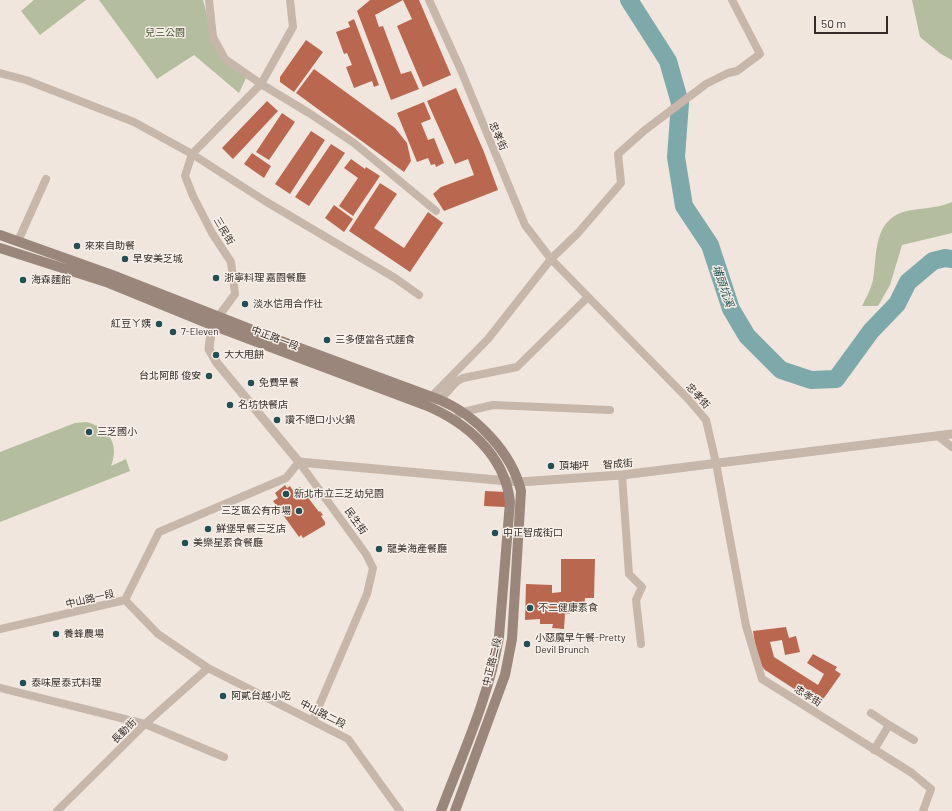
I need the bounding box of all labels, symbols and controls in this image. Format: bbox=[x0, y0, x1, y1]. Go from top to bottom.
scale bar bbox=[816, 8, 890, 34]
text: 50 m bbox=[821, 16, 846, 30]
park label: 兒三公園 bbox=[145, 27, 185, 39]
street label: 忠孝街 bbox=[487, 120, 509, 152]
street label: 三民街 bbox=[211, 215, 237, 247]
place label: 來來自助餐 bbox=[85, 240, 135, 252]
marker: 來來自助餐 bbox=[72, 241, 82, 251]
place label: 早安美芝城 bbox=[133, 253, 183, 265]
marker: 早安美芝城 bbox=[120, 254, 130, 264]
water label: 埔頭坑溪 bbox=[710, 263, 736, 309]
place label: 浙寧料理 嘉園餐廳 bbox=[224, 272, 306, 284]
marker: 浙寧料理 嘉園餐廳 bbox=[211, 273, 221, 283]
place label: 海森麵館 bbox=[31, 274, 71, 286]
marker: 海森麵館 bbox=[18, 275, 28, 285]
place label: 淡水信用合作社 bbox=[253, 298, 323, 310]
marker: 淡水信用合作社 bbox=[240, 299, 250, 309]
place label: 紅豆ㄚ姨 bbox=[111, 318, 151, 330]
marker: 紅豆ㄚ姨 bbox=[154, 319, 164, 329]
street label: 中正路一段 bbox=[250, 323, 300, 353]
place label: 7-Eleven bbox=[181, 326, 219, 338]
marker: 7-Eleven bbox=[168, 327, 178, 337]
place label: 三多便當各式麵食 bbox=[335, 334, 415, 346]
marker: 三多便當各式麵食 bbox=[322, 335, 332, 345]
place label: 大大甩餅 bbox=[224, 349, 264, 361]
marker: 大大甩餅 bbox=[211, 350, 221, 360]
place label: 台北阿郎 俊安 bbox=[139, 370, 201, 382]
marker: 台北阿郎 俊安 bbox=[204, 371, 214, 381]
place label: 免費早餐 bbox=[259, 377, 299, 389]
marker: 免費早餐 bbox=[246, 378, 256, 388]
street label: 忠孝街 bbox=[684, 381, 712, 411]
place label: 名坊快餐店 bbox=[238, 399, 288, 411]
marker: 名坊快餐店 bbox=[225, 400, 235, 410]
place label: 讚不絕口小火鍋 bbox=[285, 414, 355, 426]
marker: 讚不絕口小火鍋 bbox=[272, 415, 282, 425]
place label: 三芝國小 bbox=[97, 426, 137, 438]
marker: 三芝國小 bbox=[84, 427, 94, 437]
street label: 智成街 bbox=[603, 457, 633, 471]
place label: 頂埔坪 bbox=[559, 460, 589, 472]
marker: 頂埔坪 bbox=[546, 461, 556, 471]
place label: 新北市立三芝幼兒園 bbox=[294, 488, 384, 500]
marker: 新北市立三芝幼兒園 bbox=[281, 489, 291, 499]
place label: 三芝區公有市場 bbox=[221, 505, 291, 517]
street label: 民生街 bbox=[342, 505, 370, 537]
marker: 三芝區公有市場 bbox=[294, 506, 304, 516]
place label: 鮮堡早餐三芝店 bbox=[216, 523, 286, 535]
marker: 鮮堡早餐三芝店 bbox=[203, 524, 213, 534]
place label: 中正智成街口 bbox=[503, 527, 563, 539]
marker: 中正智成街口 bbox=[490, 528, 500, 538]
place label: 美樂星素食餐廳 bbox=[193, 537, 263, 549]
marker: 美樂星素食餐廳 bbox=[180, 538, 190, 548]
place label: 龍美海產餐廳 bbox=[387, 543, 447, 555]
marker: 龍美海產餐廳 bbox=[374, 544, 384, 554]
street label: 中山路一段 bbox=[64, 588, 116, 610]
place label: 不二健康素食 bbox=[538, 602, 598, 614]
marker: 不二健康素食 bbox=[525, 603, 535, 613]
place label: 養蜂農場 bbox=[64, 628, 104, 640]
marker: 養蜂農場 bbox=[51, 629, 61, 639]
place label: 小惡魔早午餐-Pretty Devil Brunch bbox=[535, 632, 626, 656]
street label: 中正路二段 bbox=[480, 636, 504, 688]
marker: 小惡魔早午餐-Pretty Devil Brunch bbox=[522, 639, 532, 649]
place label: 泰味屋泰式料理 bbox=[31, 677, 101, 689]
marker: 泰味屋泰式料理 bbox=[18, 678, 28, 688]
street label: 忠孝街 bbox=[792, 683, 824, 709]
place label: 阿貳台越小吃 bbox=[231, 690, 291, 702]
marker: 阿貳台越小吃 bbox=[218, 691, 228, 701]
street label: 中山路二段 bbox=[298, 697, 348, 731]
street label: 長勤街 bbox=[109, 716, 139, 746]

